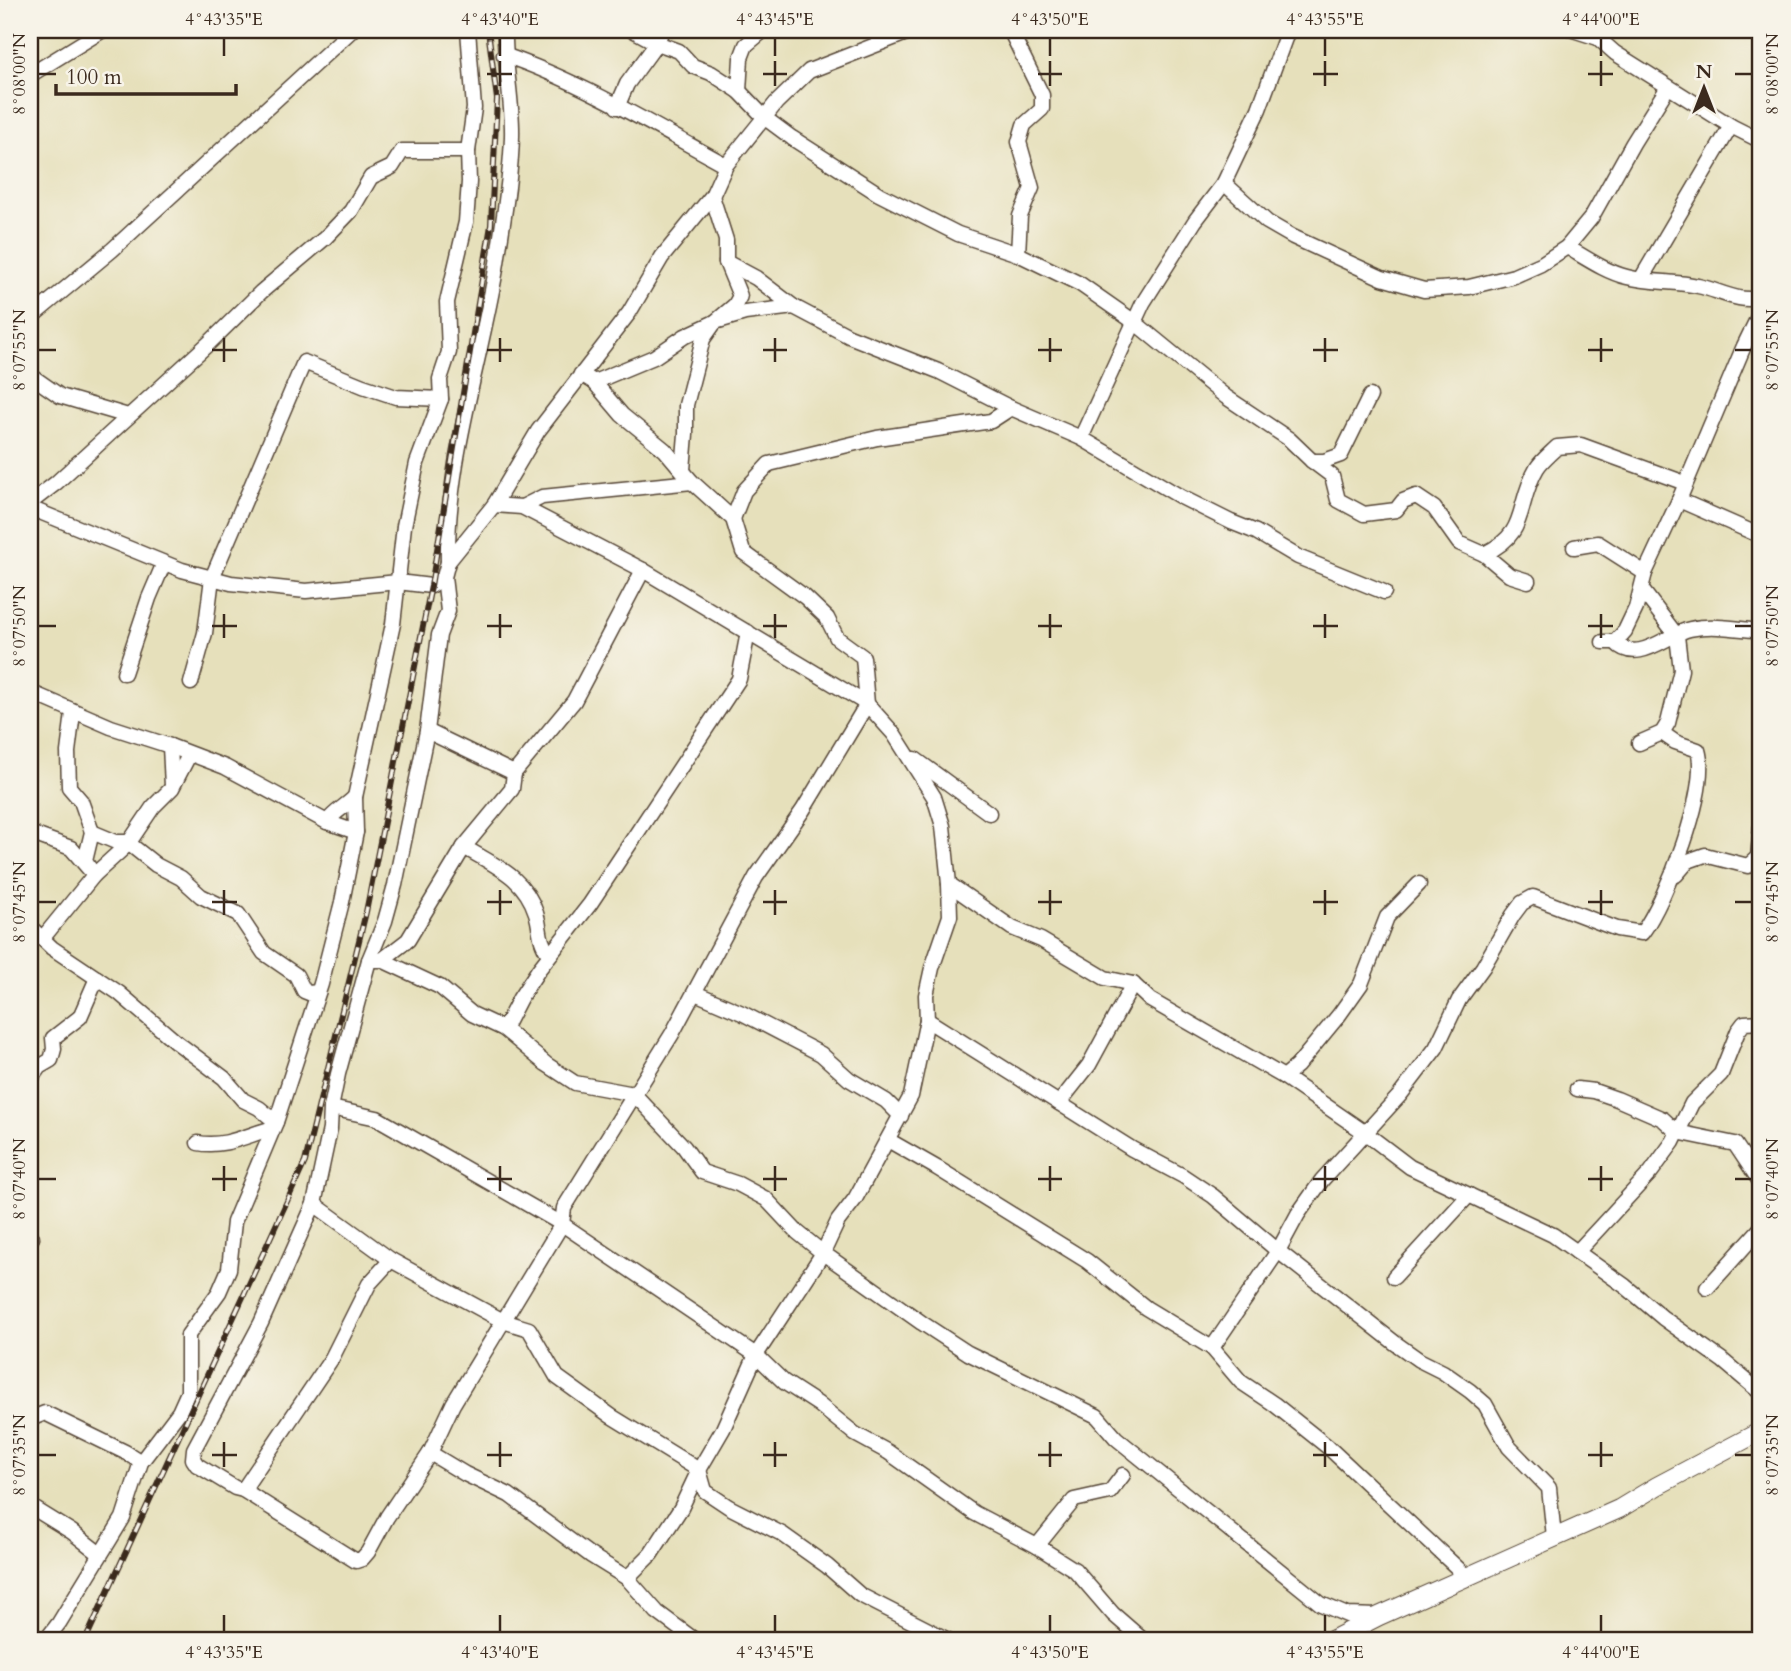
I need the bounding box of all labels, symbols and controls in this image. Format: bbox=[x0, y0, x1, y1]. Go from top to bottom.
text: 4°43'35"E bbox=[185, 7, 263, 32]
text: 4°43'40"E bbox=[461, 7, 539, 32]
text: 4°43'45"E bbox=[736, 7, 814, 32]
text: 4°43'50"E bbox=[1011, 7, 1089, 32]
text: 4°43'55"E bbox=[1286, 7, 1364, 32]
text: 4°44'00"E bbox=[1562, 7, 1640, 32]
text: 8°08'00"N bbox=[7, 32, 32, 115]
text: 8°08'00"N bbox=[1760, 32, 1785, 115]
scale bar bbox=[56, 52, 236, 96]
north arrow bbox=[1668, 52, 1738, 122]
text: N bbox=[1696, 59, 1713, 85]
text: 100 m bbox=[66, 63, 122, 92]
text: 8°07'55"N bbox=[7, 308, 32, 391]
text: 8°07'55"N bbox=[1760, 308, 1785, 391]
text: 8°07'50"N bbox=[7, 584, 32, 667]
text: 8°07'50"N bbox=[1760, 584, 1785, 667]
text: 8°07'45"N bbox=[7, 860, 32, 943]
text: 8°07'45"N bbox=[1760, 860, 1785, 943]
text: 8°07'40"N bbox=[7, 1137, 32, 1220]
text: 8°07'40"N bbox=[1760, 1137, 1785, 1220]
text: 8°07'35"N bbox=[7, 1413, 32, 1496]
text: 8°07'35"N bbox=[1760, 1413, 1785, 1496]
text: 4°43'35"E bbox=[185, 1640, 263, 1665]
text: 4°43'40"E bbox=[461, 1640, 539, 1665]
text: 4°43'45"E bbox=[736, 1640, 814, 1665]
text: 4°43'50"E bbox=[1011, 1640, 1089, 1665]
text: 4°43'55"E bbox=[1286, 1640, 1364, 1665]
text: 4°44'00"E bbox=[1562, 1640, 1640, 1665]

